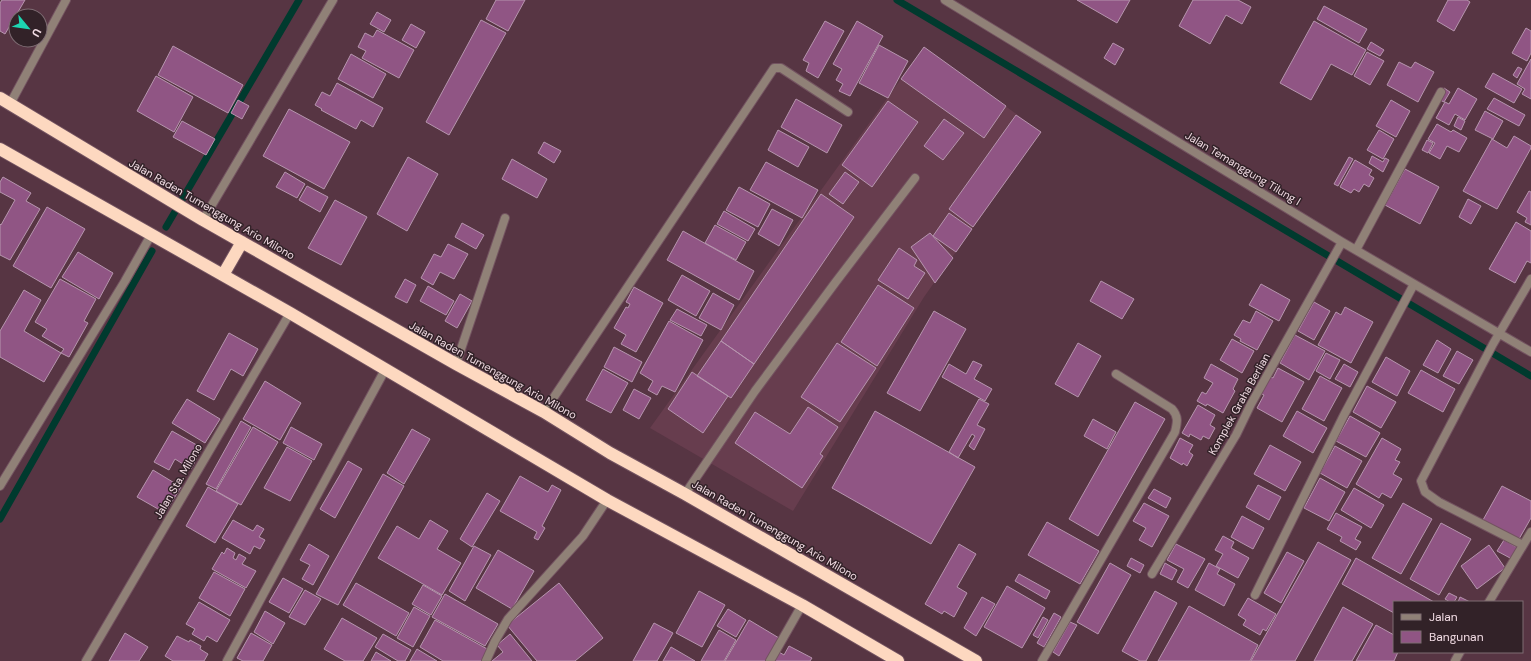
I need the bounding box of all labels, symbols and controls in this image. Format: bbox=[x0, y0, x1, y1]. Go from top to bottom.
north arrow bbox=[8, 8, 48, 48]
text: U bbox=[29, 26, 45, 40]
street label: Jalan Temanggung Tilung I bbox=[1183, 128, 1303, 208]
street label: Jalan Raden Tumenggung Ario Milono bbox=[127, 156, 297, 262]
street label: Jalan Raden Tumenggung Ario Milono bbox=[407, 318, 579, 422]
street label: Komplek Graha Berlian bbox=[1205, 351, 1273, 457]
street label: Jalan Sta. Milono bbox=[151, 441, 205, 521]
street label: Jalan Raden Tumenggung Ario Milono bbox=[690, 477, 860, 583]
legend bbox=[1393, 601, 1523, 653]
text: Jalan bbox=[1429, 609, 1458, 625]
text: Bangunan bbox=[1429, 629, 1484, 645]

